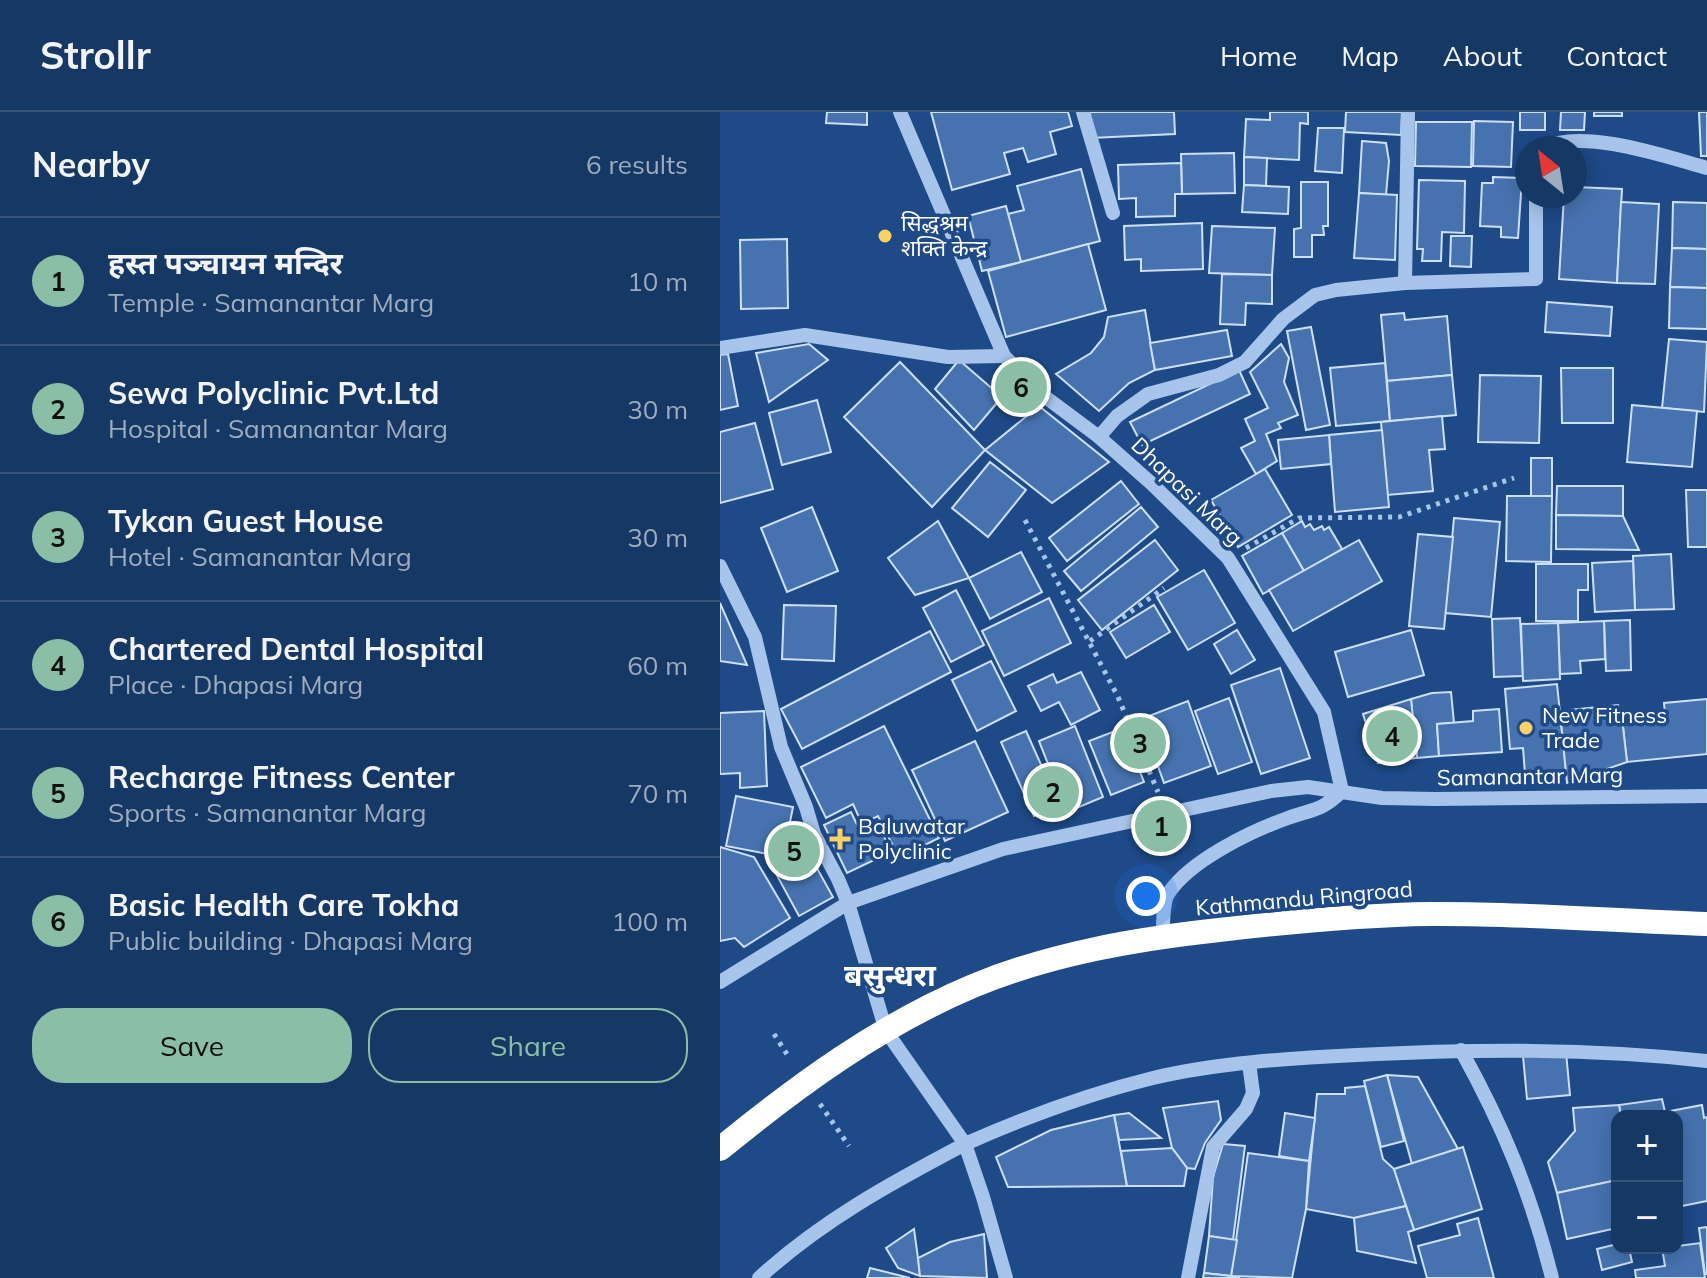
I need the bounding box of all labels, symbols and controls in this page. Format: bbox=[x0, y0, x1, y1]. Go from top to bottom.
text: Strollr bbox=[40, 31, 151, 79]
text: Home bbox=[1220, 38, 1297, 73]
text: Map bbox=[1341, 38, 1399, 73]
text: About bbox=[1443, 38, 1522, 73]
text: Contact bbox=[1566, 38, 1667, 73]
north arrow bbox=[1515, 136, 1587, 208]
text: Nearby bbox=[32, 143, 150, 186]
text: 6 results bbox=[586, 148, 688, 181]
place label: सिद्धश्रम शक्ति केन्द्र bbox=[901, 209, 987, 262]
marker: सिद्धश्रम शक्ति केन्द्र bbox=[876, 227, 894, 245]
text: हस्त पञ्चायन मन्दिर bbox=[108, 244, 343, 282]
text: 1 bbox=[50, 265, 66, 298]
text: 10 m bbox=[627, 265, 688, 298]
text: Temple · Samanantar Marg bbox=[108, 286, 434, 319]
pin: 6 bbox=[995, 357, 1047, 417]
text: Sewa Polyclinic Pvt.Ltd bbox=[108, 374, 439, 412]
text: 2 bbox=[50, 393, 66, 426]
text: 30 m bbox=[627, 393, 688, 426]
text: Hospital · Samanantar Marg bbox=[108, 412, 448, 445]
street label: Dhapasi Marg bbox=[1125, 431, 1249, 551]
text: Tykan Guest House bbox=[108, 502, 383, 540]
text: 3 bbox=[50, 521, 66, 554]
text: 30 m bbox=[627, 521, 688, 554]
text: Hotel · Samanantar Marg bbox=[108, 540, 412, 573]
text: Chartered Dental Hospital bbox=[108, 630, 484, 668]
text: 4 bbox=[50, 649, 66, 682]
text: 60 m bbox=[627, 649, 688, 682]
text: Place · Dhapasi Marg bbox=[108, 668, 363, 701]
place label: New Fitness Trade bbox=[1542, 701, 1667, 754]
pin: 4 bbox=[1366, 706, 1418, 766]
pin: 3 bbox=[1114, 713, 1166, 773]
marker: New Fitness Trade bbox=[1517, 719, 1535, 737]
text: Recharge Fitness Center bbox=[108, 758, 454, 796]
street label: Samanantar Marg bbox=[1437, 760, 1623, 792]
pin: 2 bbox=[1027, 762, 1079, 822]
text: 5 bbox=[50, 777, 66, 810]
text: 70 m bbox=[627, 777, 688, 810]
text: Sports · Samanantar Marg bbox=[108, 796, 426, 829]
pin: 1 bbox=[1135, 796, 1187, 856]
place label: Baluwatar Polyclinic bbox=[858, 812, 965, 865]
pin: 5 bbox=[768, 821, 820, 881]
marker: Baluwatar Polyclinic bbox=[829, 828, 851, 850]
street label: Kathmandu Ringroad bbox=[1194, 875, 1414, 921]
your location bbox=[1126, 876, 1166, 916]
text: Basic Health Care Tokha bbox=[108, 886, 459, 924]
text: 6 bbox=[50, 905, 66, 938]
text: 100 m bbox=[612, 905, 688, 938]
text: Public building · Dhapasi Marg bbox=[108, 924, 473, 957]
district label: बसुन्धरा bbox=[844, 956, 937, 995]
button: Save bbox=[32, 1008, 352, 1083]
button: Share bbox=[368, 1008, 688, 1083]
map controls bbox=[1611, 1110, 1683, 1254]
button: + bbox=[1611, 1110, 1683, 1182]
button: − bbox=[1611, 1182, 1683, 1254]

